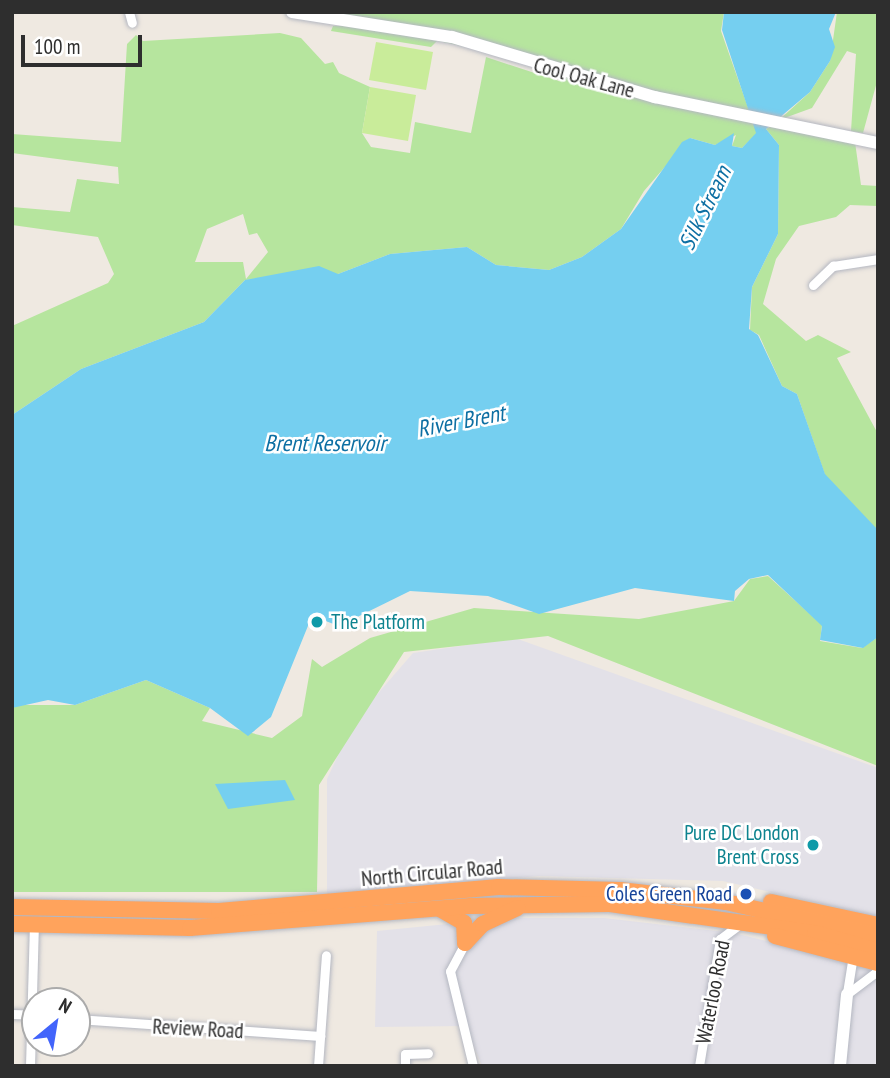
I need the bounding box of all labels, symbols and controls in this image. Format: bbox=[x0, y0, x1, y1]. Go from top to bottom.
scale bar bbox=[24, 21, 145, 65]
text: 100 m bbox=[34, 33, 80, 60]
street label: Cool Oak Lane bbox=[531, 52, 637, 104]
water label: Silk Stream bbox=[673, 161, 737, 255]
water label: River Brent bbox=[415, 399, 507, 443]
water label: Brent Reservoir bbox=[264, 429, 386, 457]
place label: The Platform bbox=[331, 609, 425, 635]
marker: The Platform bbox=[309, 614, 325, 630]
place label: Pure DC London Brent Cross bbox=[684, 820, 799, 870]
marker: Pure DC London Brent Cross bbox=[805, 837, 821, 853]
street label: North Circular Road bbox=[360, 854, 504, 892]
place label: Coles Green Road bbox=[606, 881, 732, 907]
marker: Coles Green Road bbox=[738, 886, 754, 902]
street label: Waterloo Road bbox=[691, 938, 735, 1046]
north arrow bbox=[21, 987, 91, 1057]
text: N bbox=[55, 993, 76, 1019]
street label: Review Road bbox=[152, 1014, 244, 1044]

